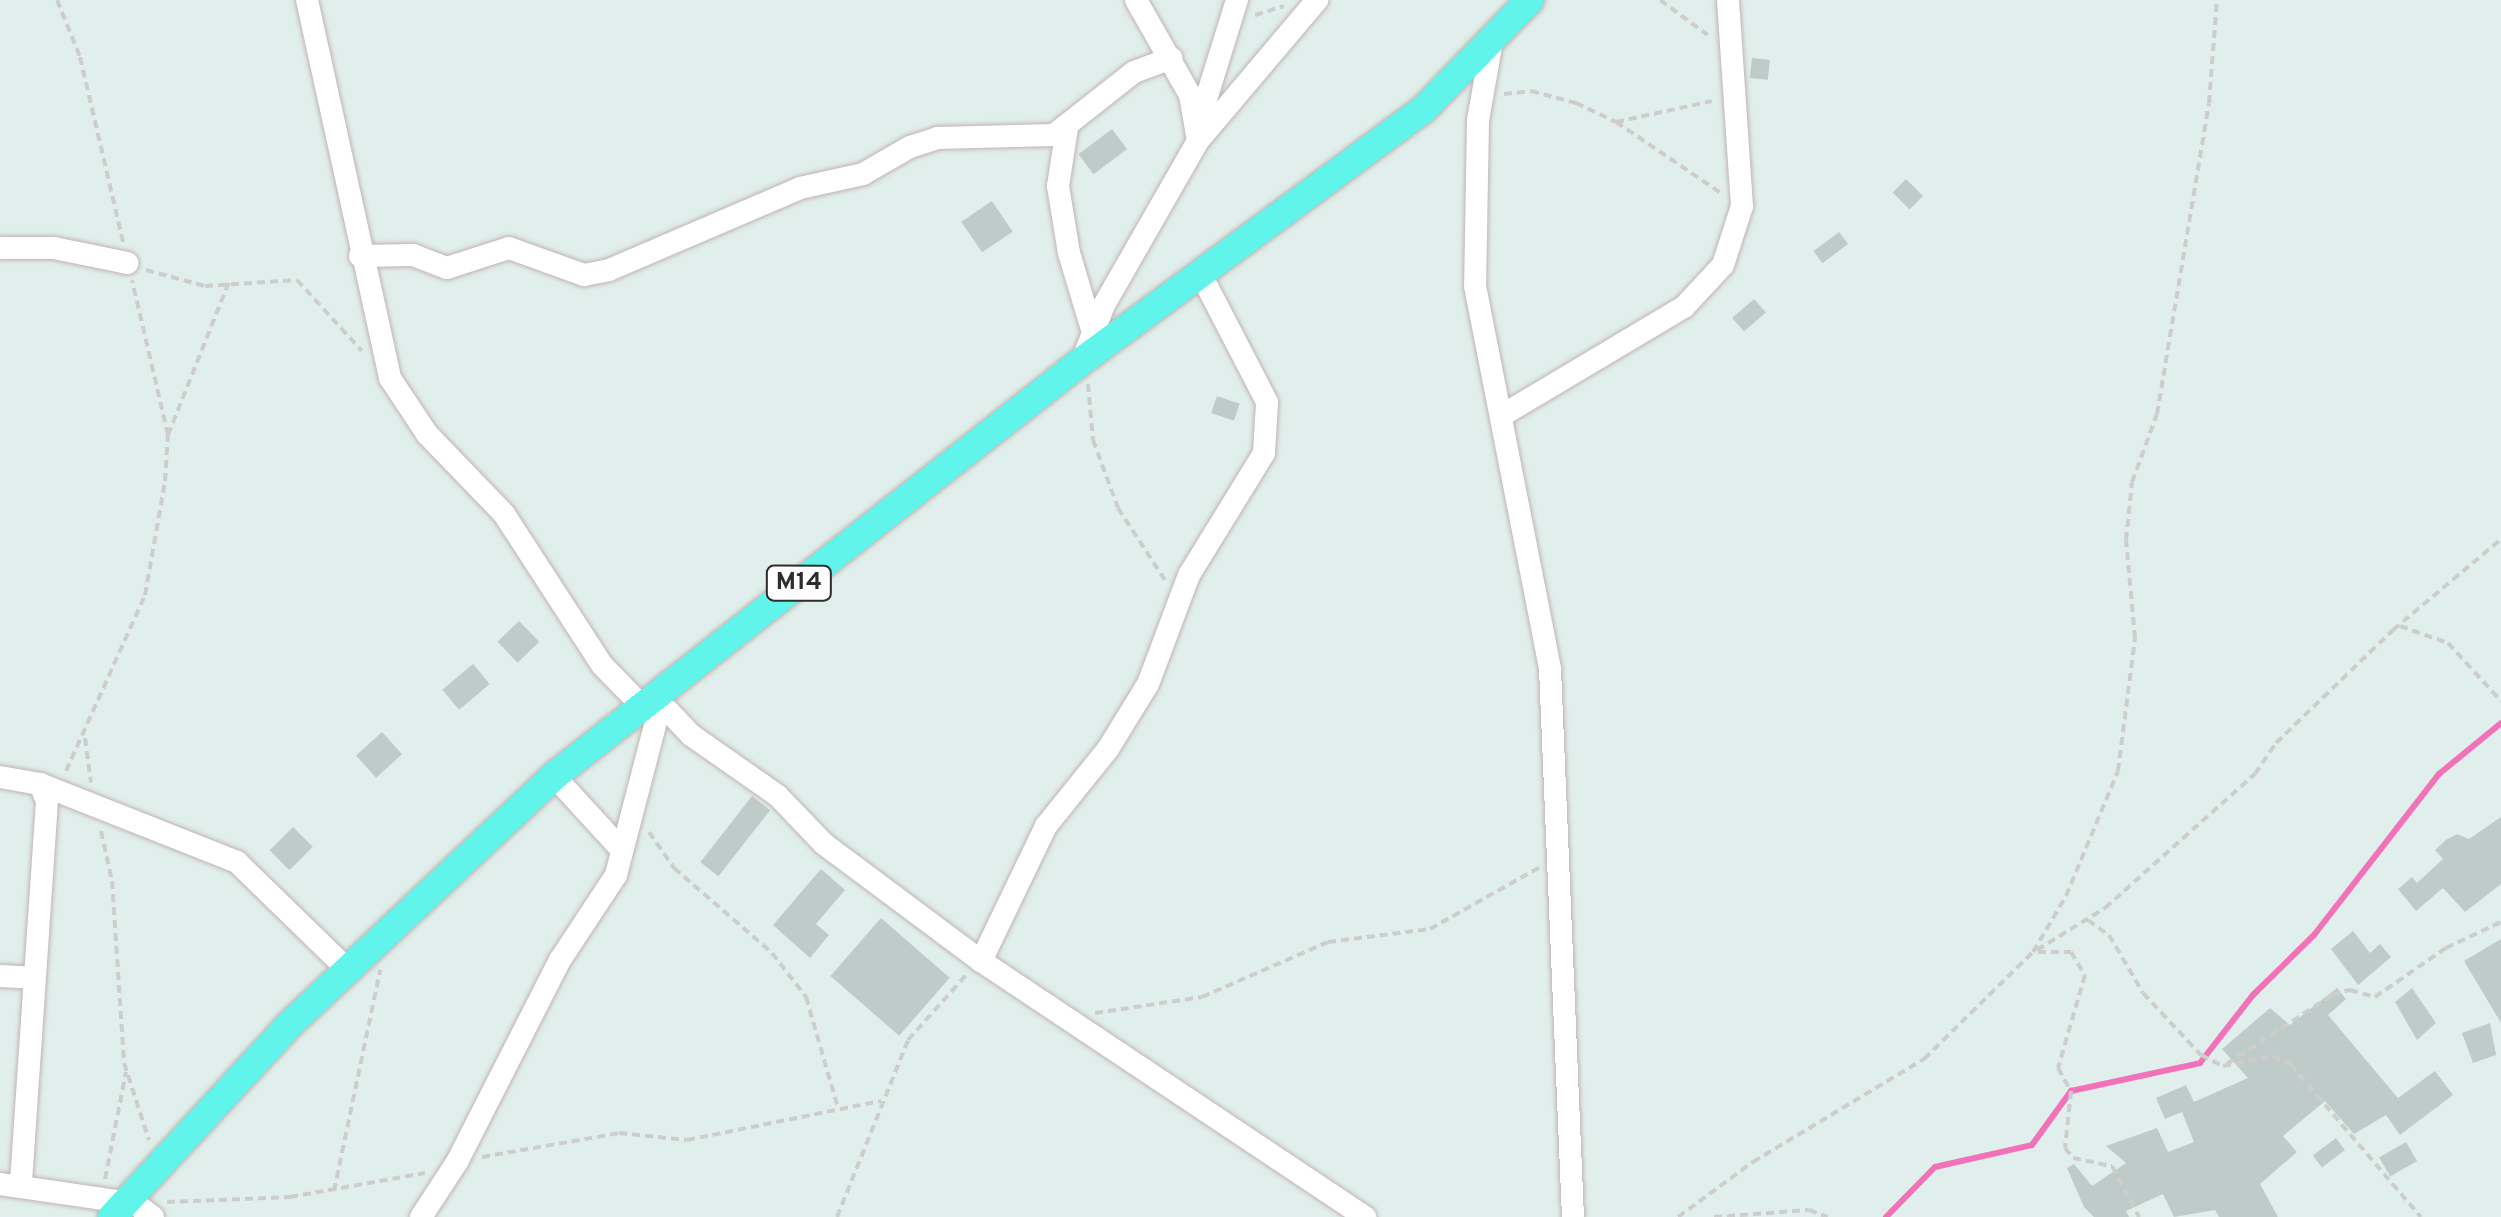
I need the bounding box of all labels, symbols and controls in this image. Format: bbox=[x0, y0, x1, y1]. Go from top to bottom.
road number: M14 bbox=[764, 563, 834, 603]

